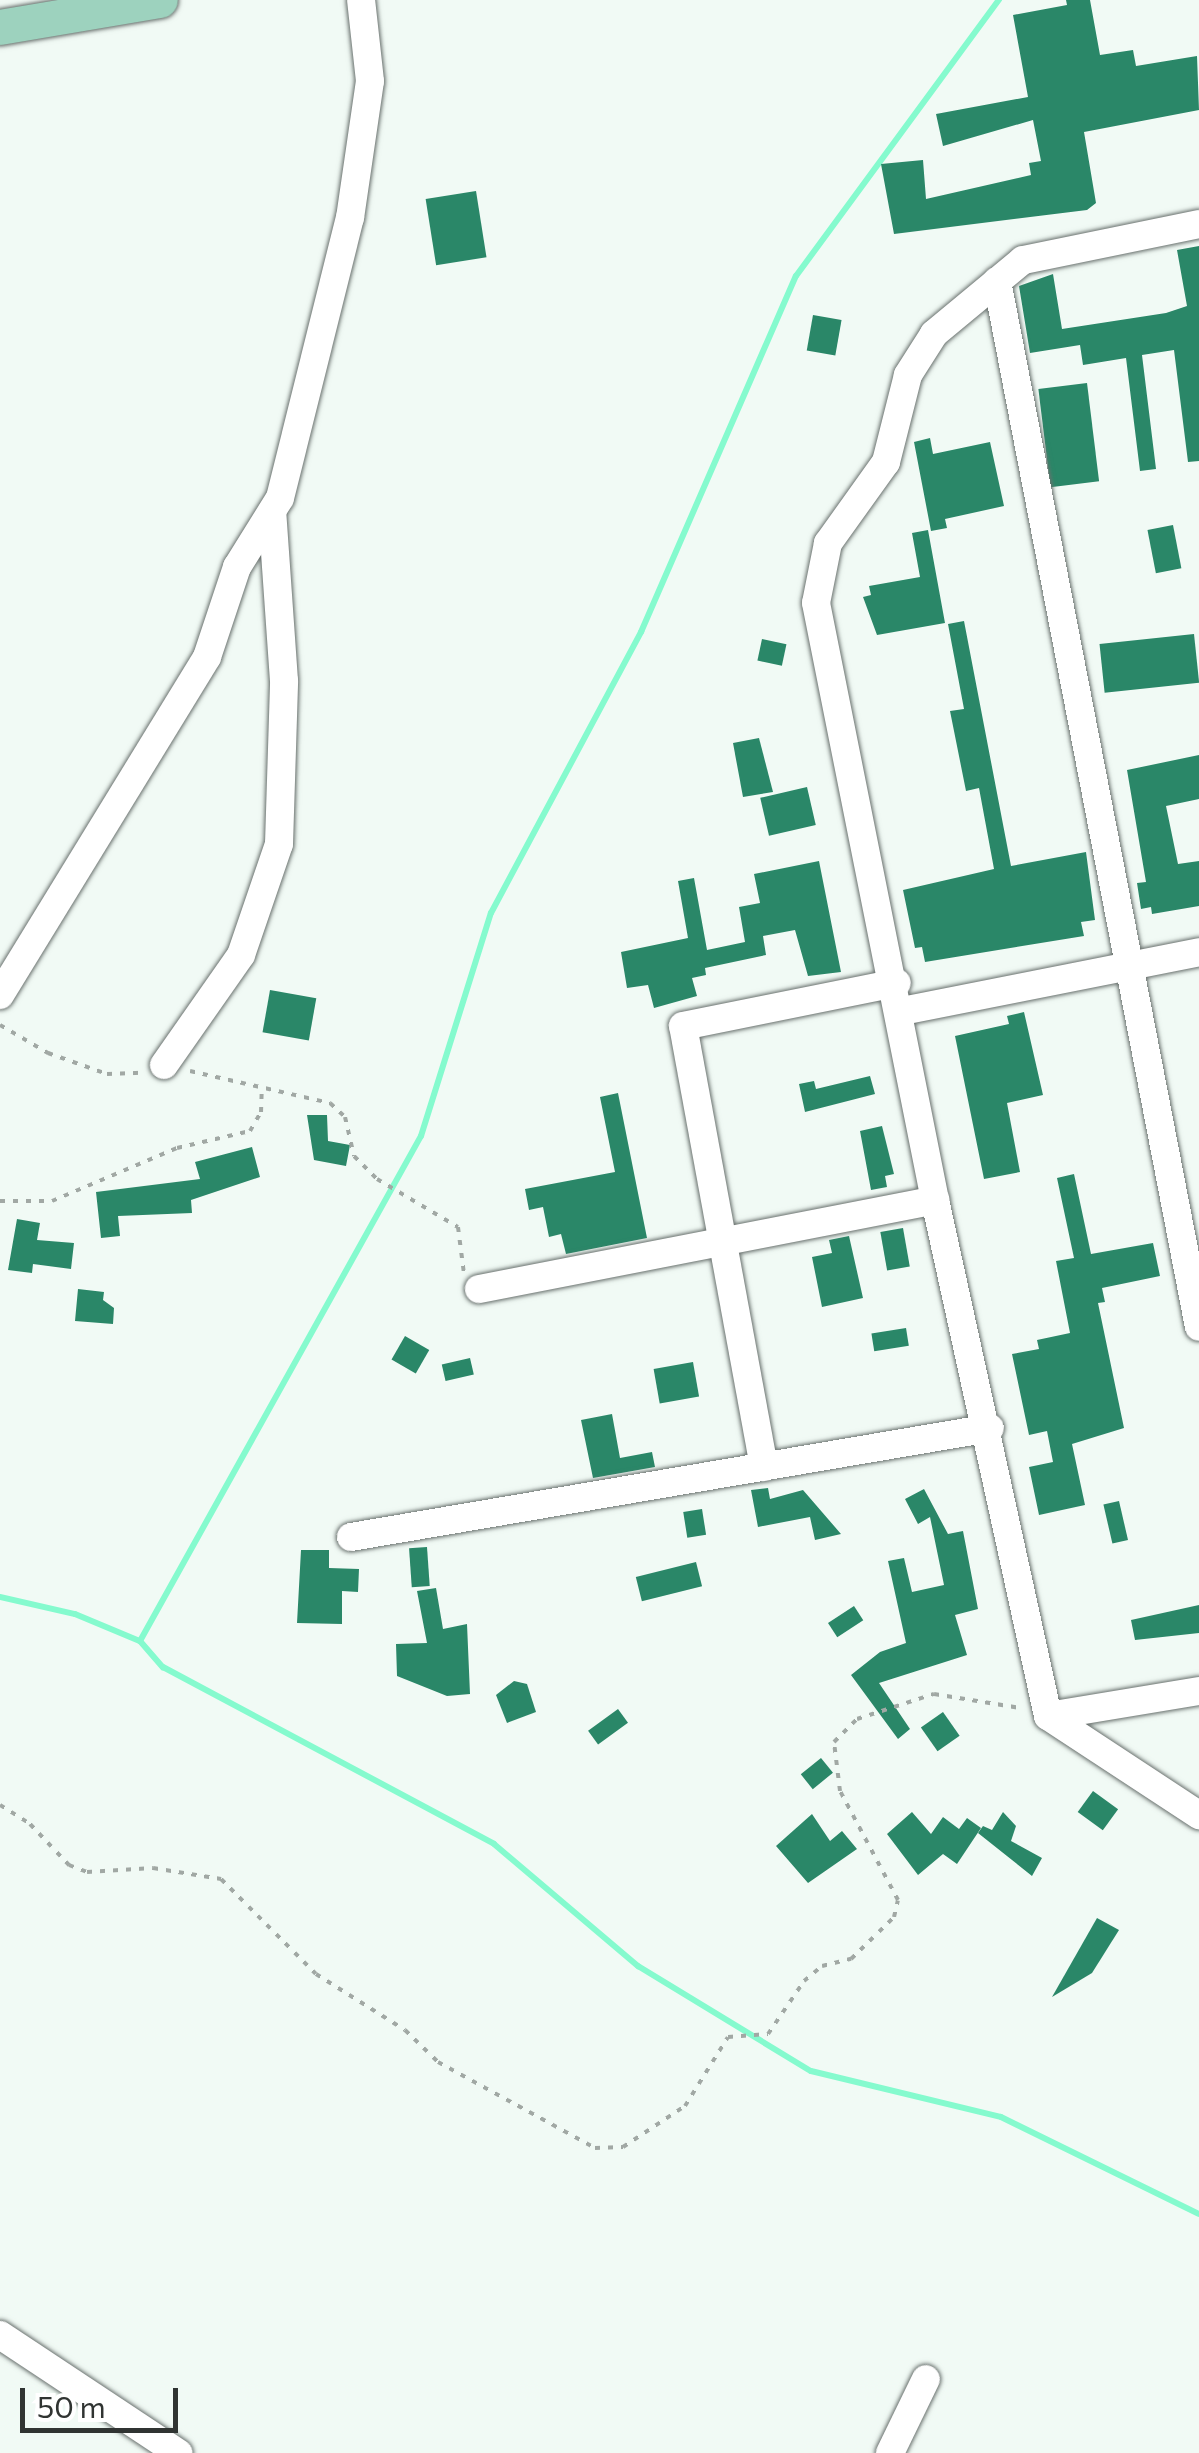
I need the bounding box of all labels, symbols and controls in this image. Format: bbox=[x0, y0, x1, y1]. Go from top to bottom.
scale bar bbox=[25, 2368, 182, 2430]
text: 50 m bbox=[37, 2387, 106, 2424]

